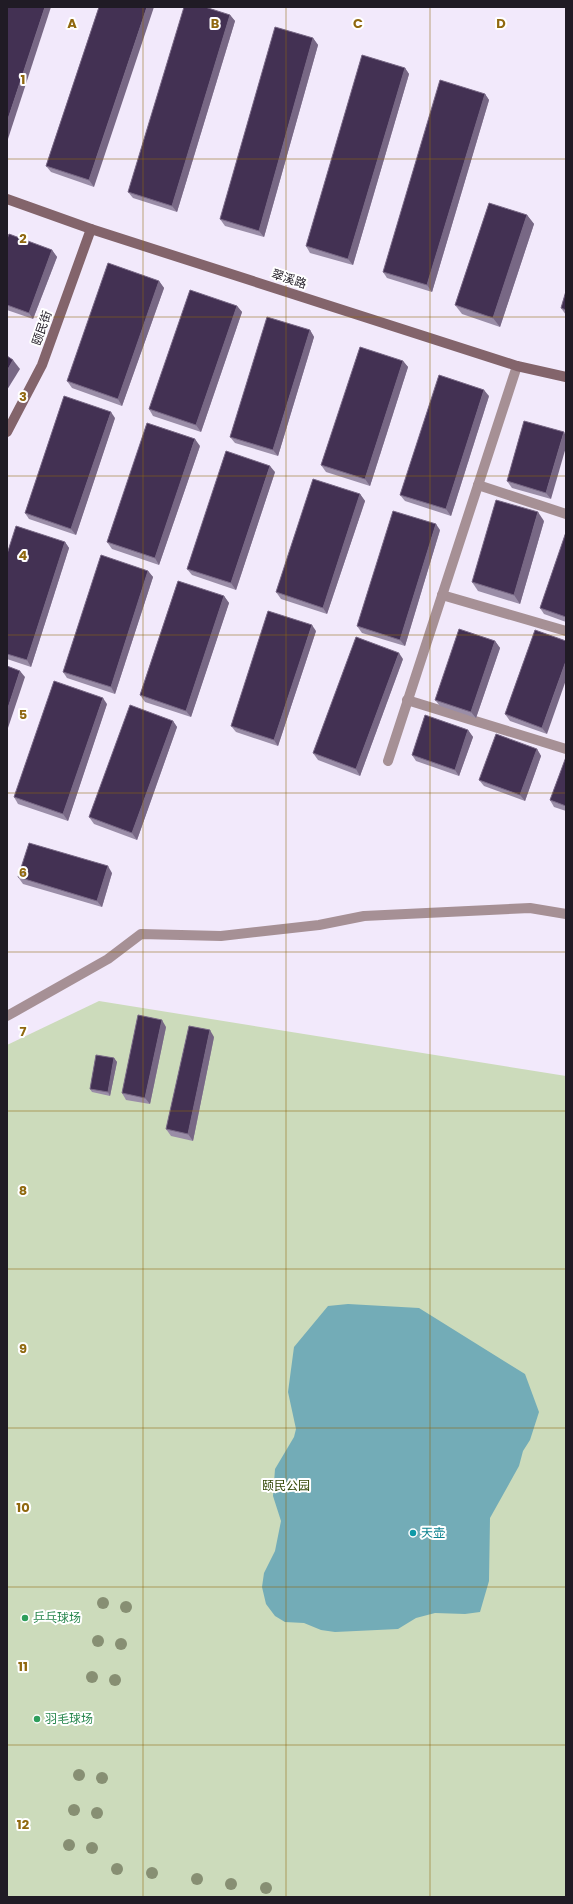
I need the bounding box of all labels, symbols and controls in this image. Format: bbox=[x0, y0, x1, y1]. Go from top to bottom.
text: A bbox=[67, 14, 77, 33]
text: B bbox=[211, 14, 220, 33]
text: C bbox=[353, 14, 363, 33]
text: D bbox=[496, 14, 506, 33]
text: 1 bbox=[21, 70, 25, 89]
text: 2 bbox=[19, 229, 27, 248]
street label: 翠溪路 bbox=[269, 265, 309, 292]
street label: 颐民街 bbox=[28, 308, 55, 348]
text: 3 bbox=[19, 387, 27, 406]
text: 4 bbox=[19, 546, 28, 565]
text: 5 bbox=[19, 705, 27, 724]
text: 6 bbox=[19, 863, 27, 882]
text: 7 bbox=[20, 1022, 27, 1041]
text: 8 bbox=[19, 1181, 27, 1200]
text: 9 bbox=[19, 1339, 27, 1358]
park label: 颐民公园 bbox=[262, 1477, 310, 1494]
text: 10 bbox=[16, 1498, 30, 1517]
place label: 天壶 bbox=[421, 1524, 445, 1541]
marker: 天壶 bbox=[408, 1528, 418, 1538]
place label: 乒乓球场 bbox=[33, 1609, 81, 1626]
marker: 乒乓球场 bbox=[20, 1613, 30, 1623]
text: 11 bbox=[18, 1657, 28, 1676]
place label: 羽毛球场 bbox=[45, 1710, 93, 1727]
marker: 羽毛球场 bbox=[32, 1714, 42, 1724]
text: 12 bbox=[17, 1815, 30, 1834]

